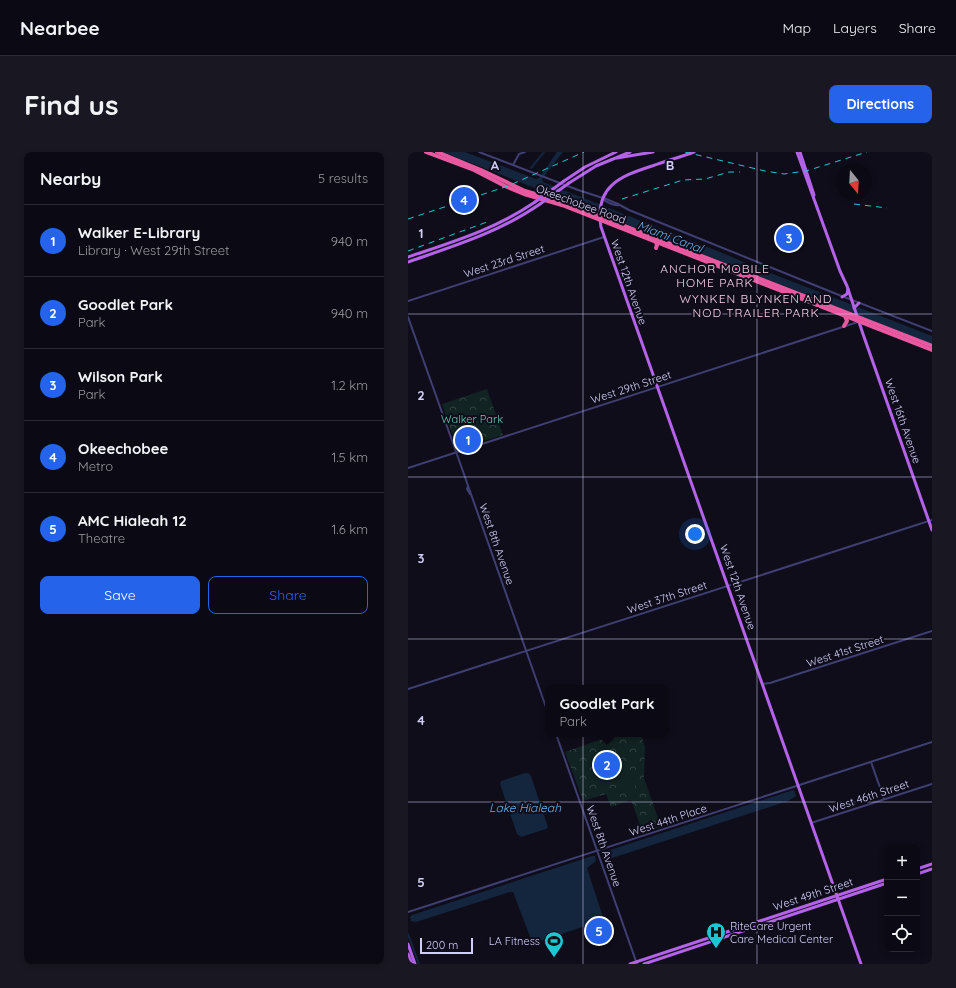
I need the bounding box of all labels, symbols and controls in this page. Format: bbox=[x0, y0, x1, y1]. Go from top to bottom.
text: Nearbee bbox=[20, 16, 100, 40]
text: Map bbox=[782, 19, 811, 37]
text: Layers bbox=[833, 19, 877, 37]
text: Share bbox=[899, 19, 936, 37]
button: Directions bbox=[829, 85, 932, 123]
text: Find us bbox=[24, 87, 118, 122]
text: A bbox=[491, 157, 500, 173]
text: B bbox=[666, 157, 674, 173]
north arrow bbox=[836, 164, 872, 200]
text: Nearby bbox=[40, 168, 101, 189]
text: 5 results bbox=[318, 170, 368, 186]
street label: Okeechobee Road bbox=[534, 181, 628, 227]
pin: 4 bbox=[451, 185, 477, 215]
water label: Miami Canal bbox=[635, 217, 706, 256]
text: Walker E-Library bbox=[78, 223, 200, 242]
pin: 3 bbox=[776, 223, 802, 253]
text: 1 bbox=[418, 225, 424, 241]
text: 1 bbox=[50, 233, 56, 249]
text: 940 m bbox=[331, 233, 368, 249]
street label: West 12th Avenue bbox=[608, 237, 650, 327]
street label: West 23rd Street bbox=[462, 241, 546, 281]
text: Library · West 29th Street bbox=[78, 242, 229, 258]
district label: ANCHOR MOBILE HOME PARK bbox=[660, 261, 770, 290]
district label: WYNKEN BLYNKEN AND NOD TRAILER PARK bbox=[680, 291, 832, 320]
text: Goodlet Park bbox=[78, 295, 173, 314]
text: 2 bbox=[49, 305, 57, 321]
text: 940 m bbox=[331, 305, 368, 321]
text: Park bbox=[78, 314, 106, 330]
text: Wilson Park bbox=[78, 367, 163, 386]
street label: West 29th Street bbox=[589, 367, 673, 407]
text: 3 bbox=[50, 377, 56, 393]
text: 1.2 km bbox=[331, 377, 368, 393]
street label: West 16th Avenue bbox=[882, 377, 924, 465]
text: Park bbox=[78, 386, 106, 402]
text: 2 bbox=[417, 387, 425, 403]
park label: Walker Park bbox=[441, 412, 503, 426]
pin: 1 bbox=[455, 425, 481, 455]
text: Okeechobee bbox=[78, 439, 168, 458]
text: 4 bbox=[49, 449, 57, 465]
text: 1.5 km bbox=[331, 449, 368, 465]
text: Metro bbox=[78, 458, 113, 474]
street label: West 8th Avenue bbox=[477, 501, 517, 587]
text: AMC Hialeah 12 bbox=[78, 511, 187, 530]
text: 5 bbox=[49, 521, 57, 537]
text: 1.6 km bbox=[331, 521, 368, 537]
your location bbox=[685, 524, 705, 544]
text: Theatre bbox=[78, 530, 125, 546]
street label: West 12th Avenue bbox=[717, 542, 759, 632]
text: 3 bbox=[418, 550, 425, 566]
button: Save bbox=[40, 576, 200, 614]
button: Share bbox=[208, 576, 368, 614]
street label: West 37th Street bbox=[625, 577, 709, 616]
street label: West 41st Street bbox=[805, 632, 886, 670]
popup bbox=[545, 685, 669, 737]
text: Goodlet Park bbox=[559, 694, 655, 713]
text: 4 bbox=[417, 712, 425, 728]
text: Park bbox=[559, 713, 587, 729]
pin: 2 bbox=[594, 750, 620, 780]
street label: West 46th Street bbox=[827, 776, 911, 816]
water label: Lake Hialeah bbox=[489, 800, 561, 815]
street label: West 44th Place bbox=[627, 801, 709, 839]
street label: West 8th Avenue bbox=[584, 803, 624, 889]
map controls bbox=[884, 844, 920, 952]
button: + bbox=[884, 844, 920, 880]
text: 5 bbox=[417, 874, 425, 890]
street label: West 49th Street bbox=[771, 874, 855, 914]
button: − bbox=[884, 880, 920, 916]
pin: 5 bbox=[586, 916, 612, 946]
button: locate bbox=[884, 916, 920, 952]
place label: RiteCare Urgent Care Medical Center bbox=[730, 919, 834, 946]
hospital icon: RiteCare Urgent Care Medical Center bbox=[705, 921, 727, 949]
sports icon: LA Fitness bbox=[543, 930, 565, 958]
place label: LA Fitness bbox=[489, 934, 540, 948]
scale bar bbox=[420, 936, 473, 955]
text: 200 m bbox=[426, 938, 458, 952]

